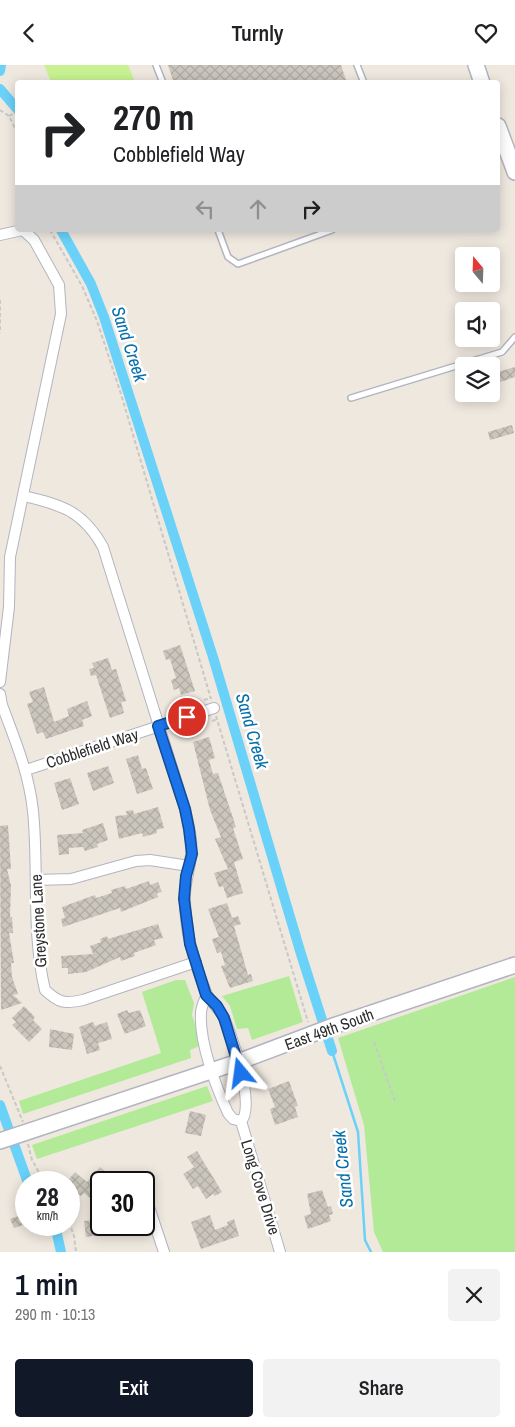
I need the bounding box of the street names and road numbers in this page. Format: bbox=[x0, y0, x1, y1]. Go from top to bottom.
street label: Cobblefield Way bbox=[43, 723, 141, 773]
street label: Greystone Lane bbox=[25, 874, 51, 968]
street label: East 49th South bbox=[281, 1003, 377, 1055]
street label: Long Cove Drive bbox=[236, 1137, 286, 1237]

